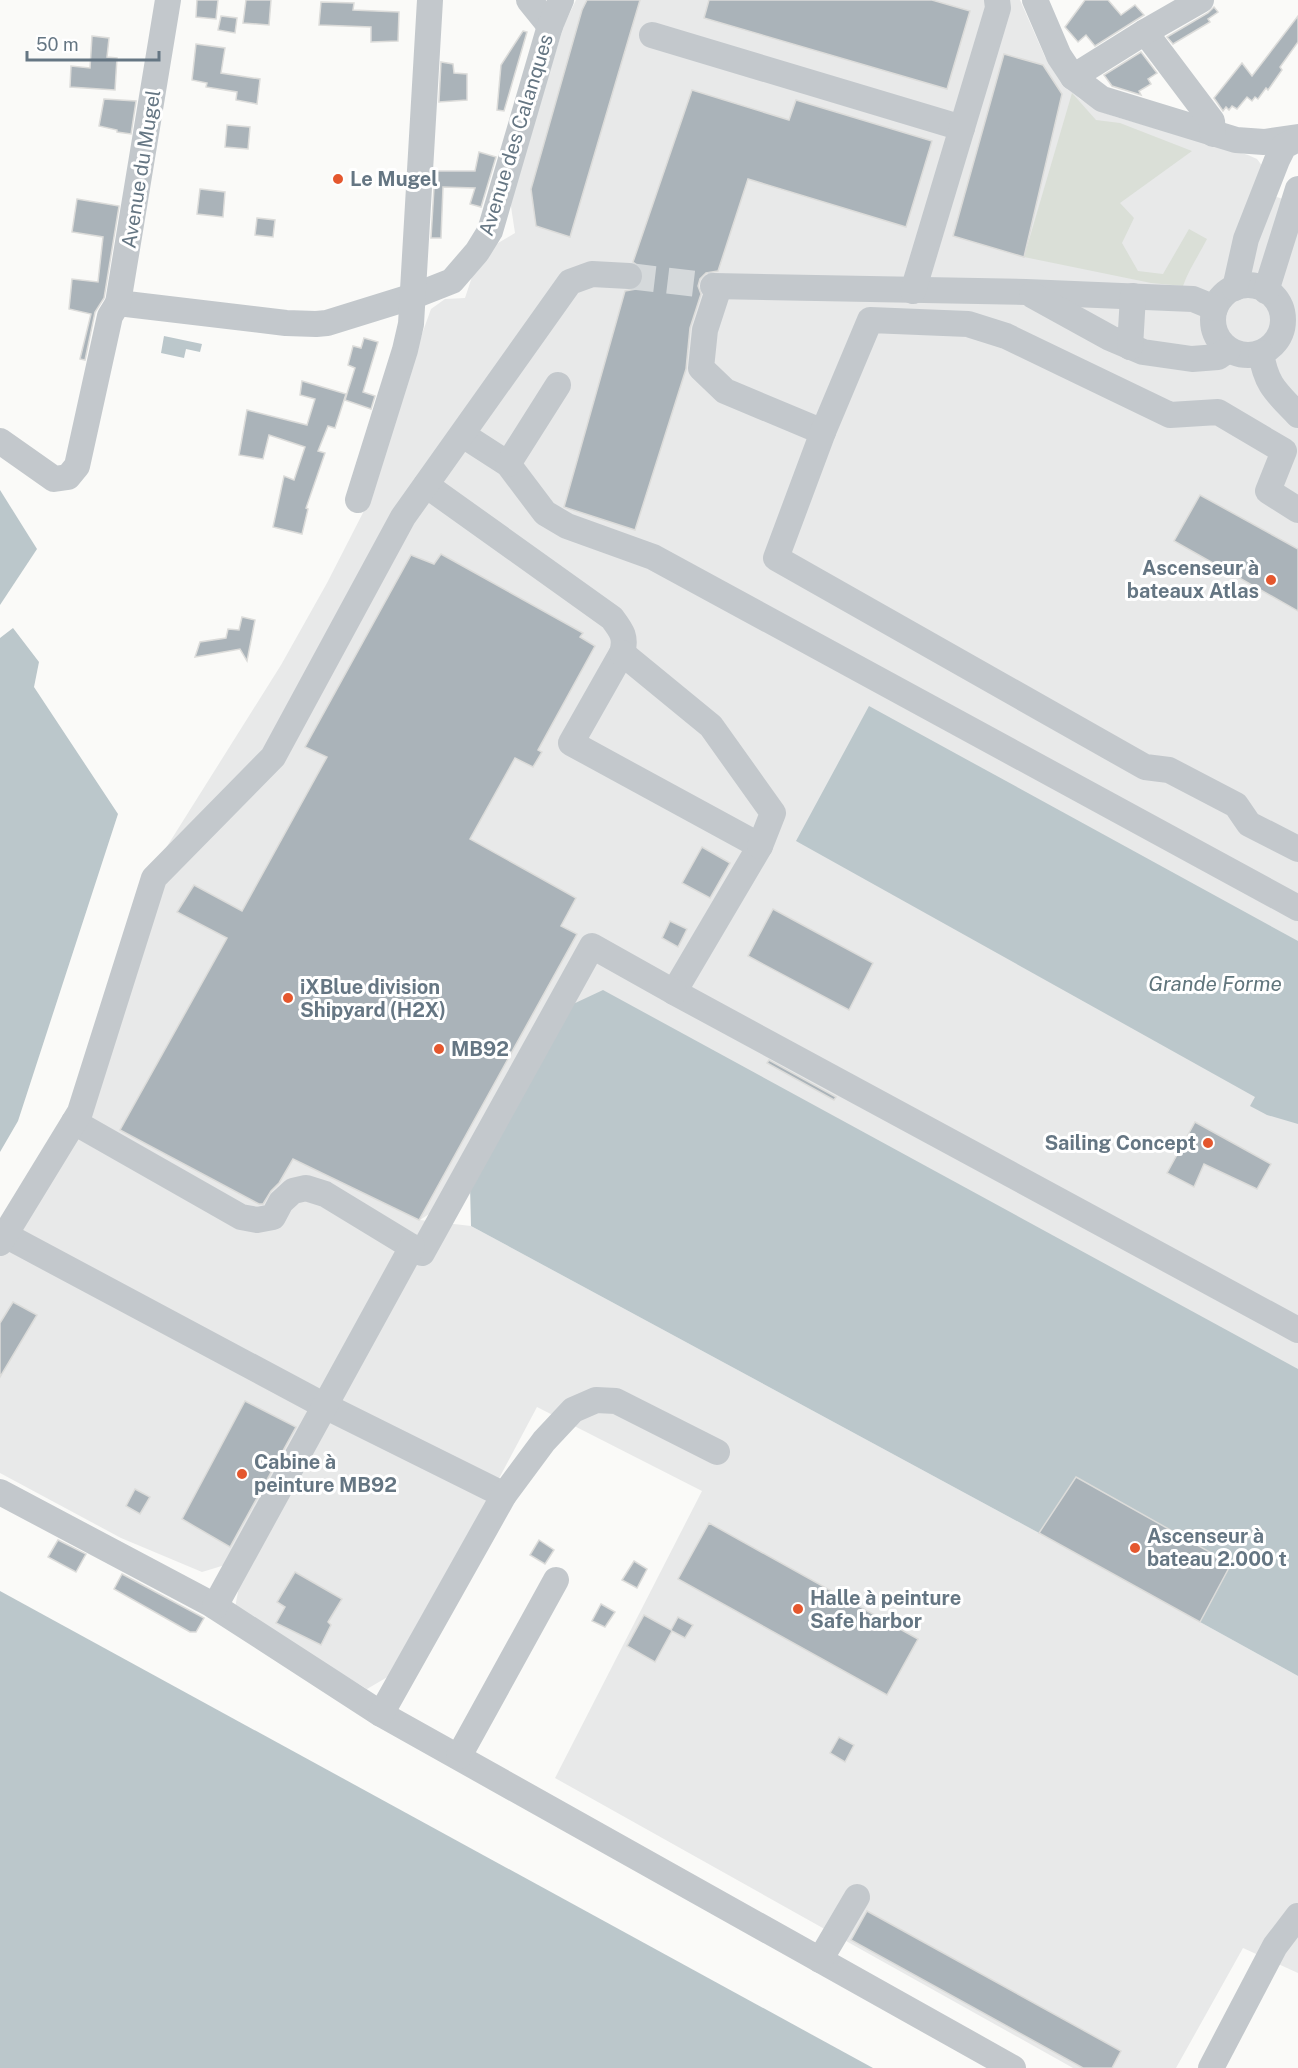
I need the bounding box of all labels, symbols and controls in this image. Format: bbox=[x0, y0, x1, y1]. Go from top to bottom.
scale bar bbox=[27, 24, 159, 62]
street label: Avenue des Calanques bbox=[474, 31, 558, 239]
text: 50 m bbox=[36, 34, 79, 55]
street label: Avenue du Mugel bbox=[117, 88, 165, 250]
place label: Le Mugel bbox=[350, 167, 438, 191]
marker: Le Mugel bbox=[331, 172, 345, 186]
place label: Ascenseur à bateaux Atlas bbox=[1127, 556, 1259, 603]
marker: Ascenseur à bateaux Atlas bbox=[1264, 573, 1278, 587]
water label: Grande Forme bbox=[1148, 971, 1282, 996]
place label: iXBlue division Shipyard (H2X) bbox=[300, 975, 446, 1022]
marker: iXBlue division Shipyard (H2X) bbox=[281, 991, 295, 1005]
place label: MB92 bbox=[451, 1037, 509, 1061]
marker: MB92 bbox=[432, 1042, 446, 1056]
place label: Sailing Concept bbox=[1044, 1131, 1196, 1155]
marker: Sailing Concept bbox=[1201, 1136, 1215, 1150]
place label: Cabine à peinture MB92 bbox=[254, 1450, 397, 1497]
marker: Cabine à peinture MB92 bbox=[235, 1467, 249, 1481]
place label: Ascenseur à bateau 2.000 t bbox=[1147, 1524, 1287, 1571]
marker: Ascenseur à bateau 2.000 t bbox=[1128, 1541, 1142, 1555]
place label: Halle à peinture Safe harbor bbox=[810, 1586, 961, 1633]
marker: Halle à peinture Safe harbor bbox=[791, 1602, 805, 1616]

